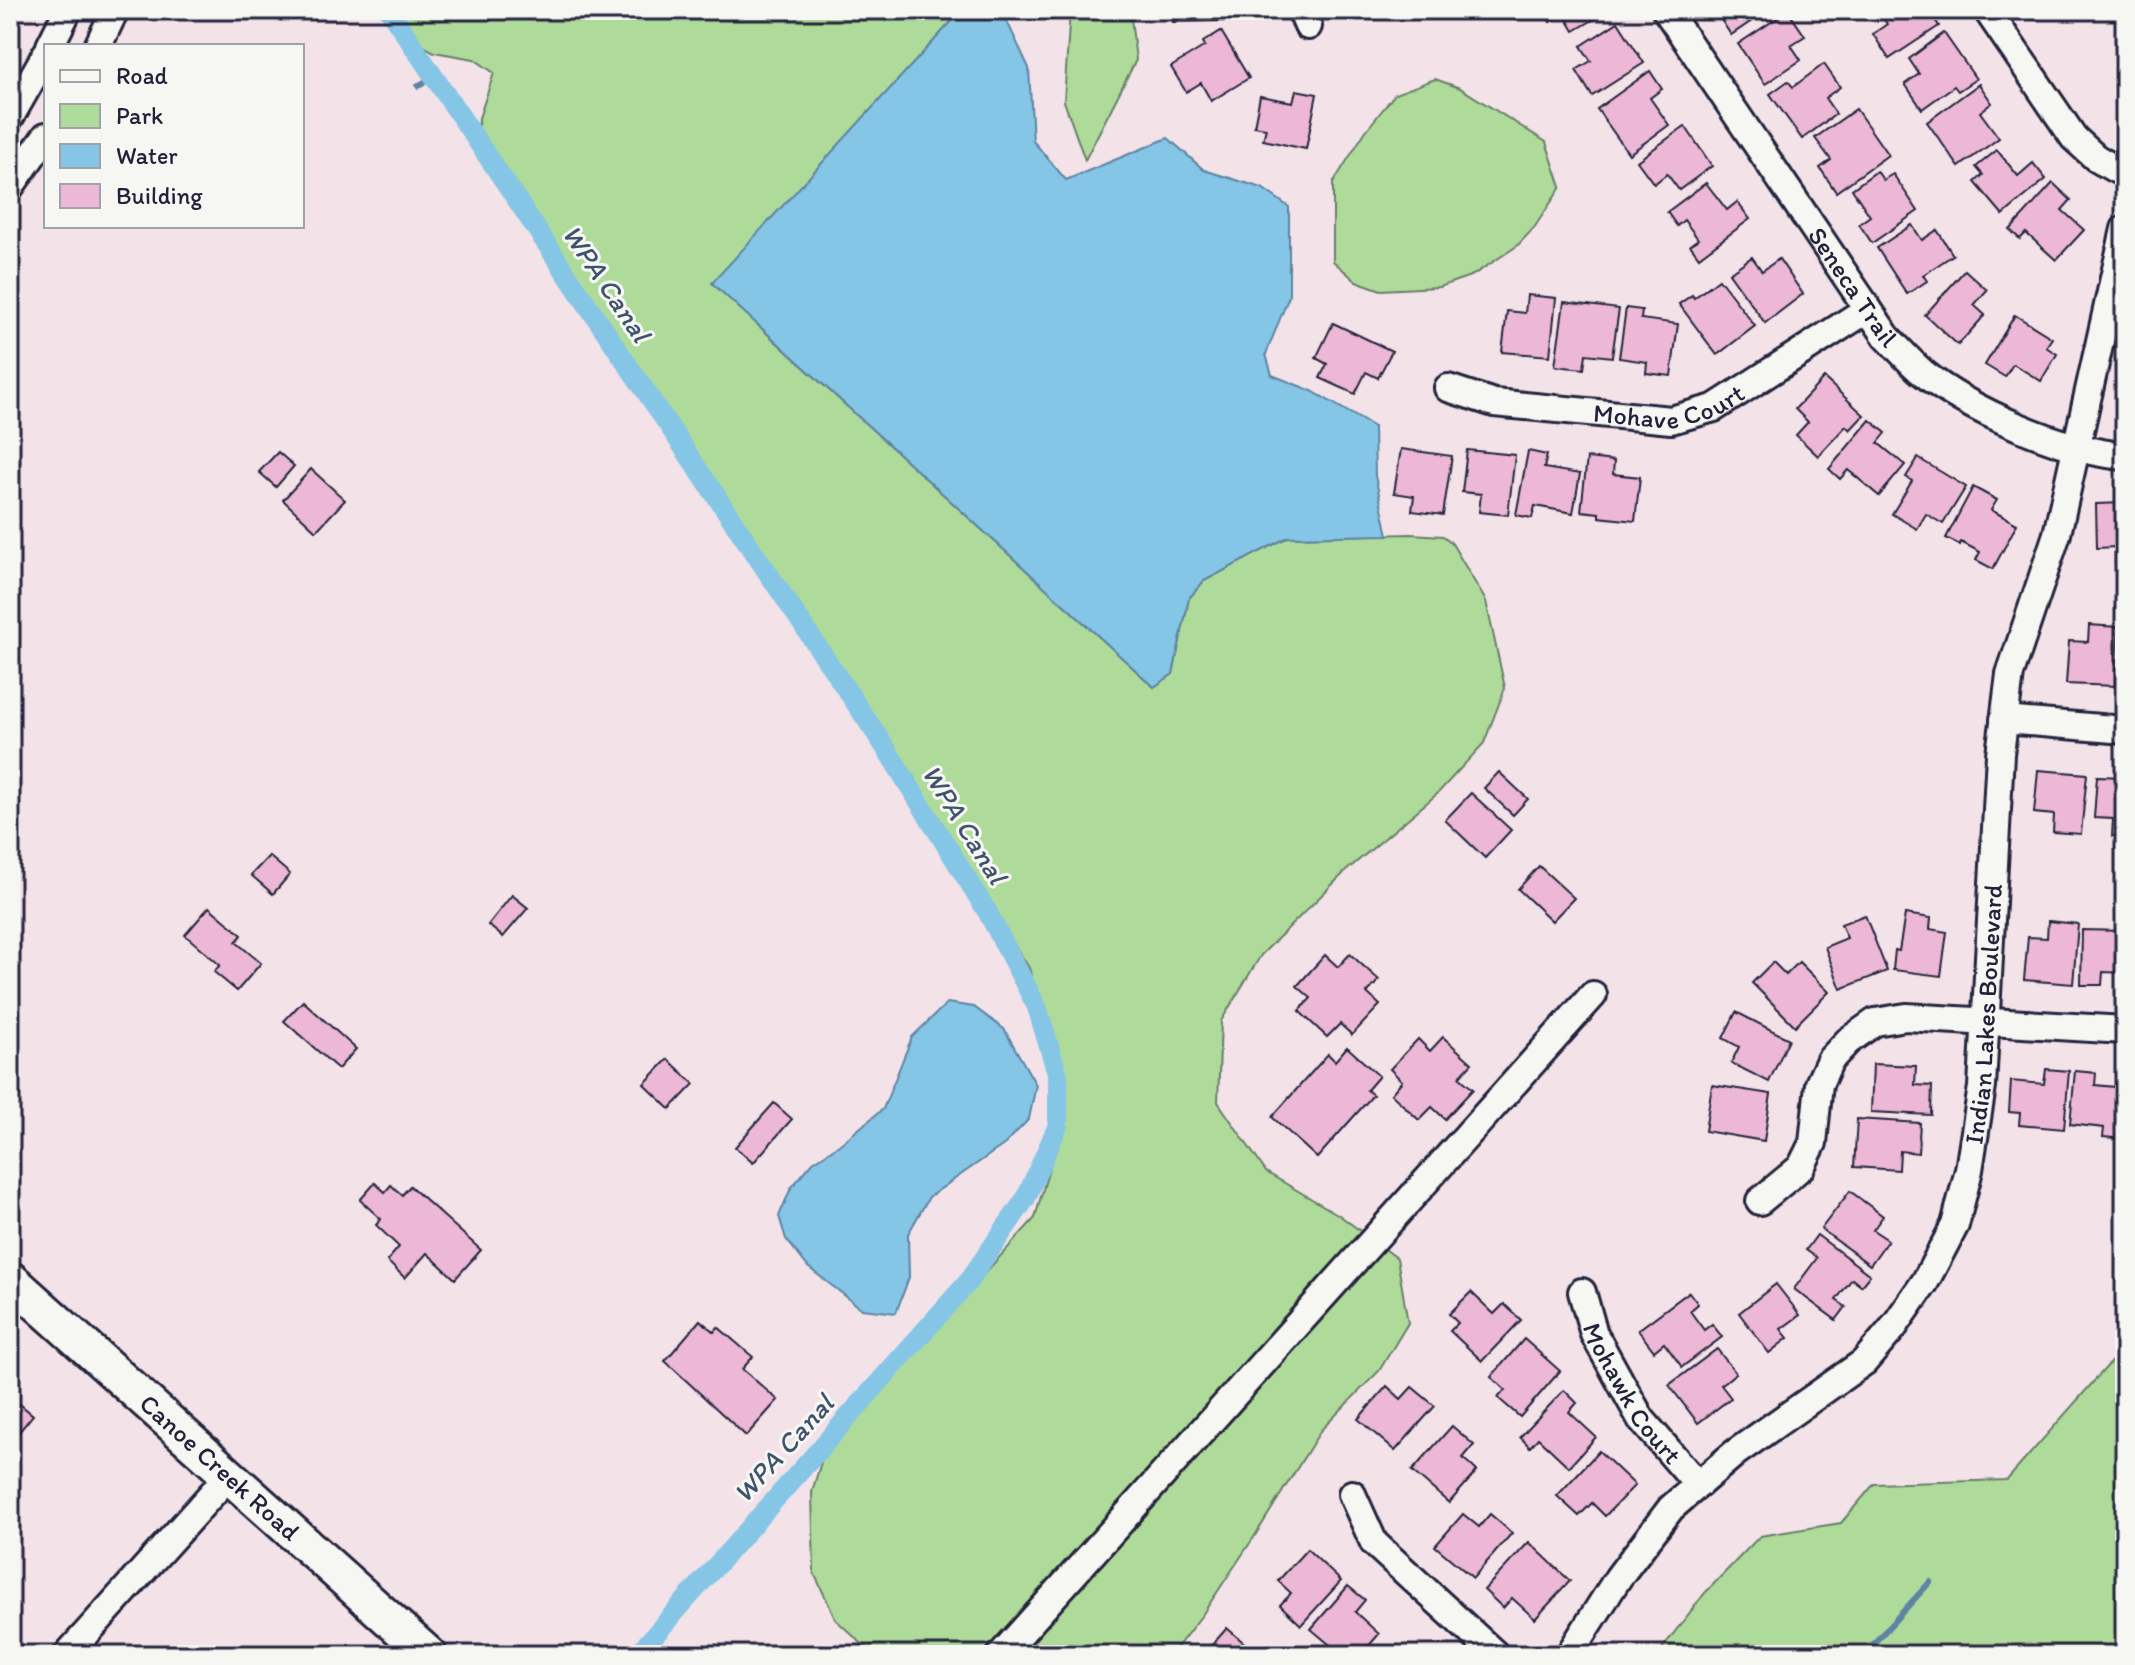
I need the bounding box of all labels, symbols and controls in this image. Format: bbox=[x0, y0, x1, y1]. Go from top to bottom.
legend bbox=[44, 44, 304, 228]
text: Road bbox=[116, 61, 168, 90]
text: Park bbox=[116, 101, 163, 130]
text: Water bbox=[116, 141, 178, 170]
text: Building bbox=[116, 181, 203, 210]
water label: WPA Canal bbox=[555, 218, 660, 350]
street label: Seneca Trail bbox=[1801, 221, 1904, 354]
street label: Mohave Court bbox=[1592, 377, 1750, 437]
water label: WPA Canal bbox=[915, 758, 1016, 892]
street label: Indian Lakes Boulevard bbox=[1957, 883, 2009, 1146]
street label: Mohawk Court bbox=[1576, 1319, 1689, 1471]
water label: WPA Canal bbox=[725, 1385, 842, 1509]
street label: Canoe Creek Road bbox=[133, 1387, 307, 1548]

